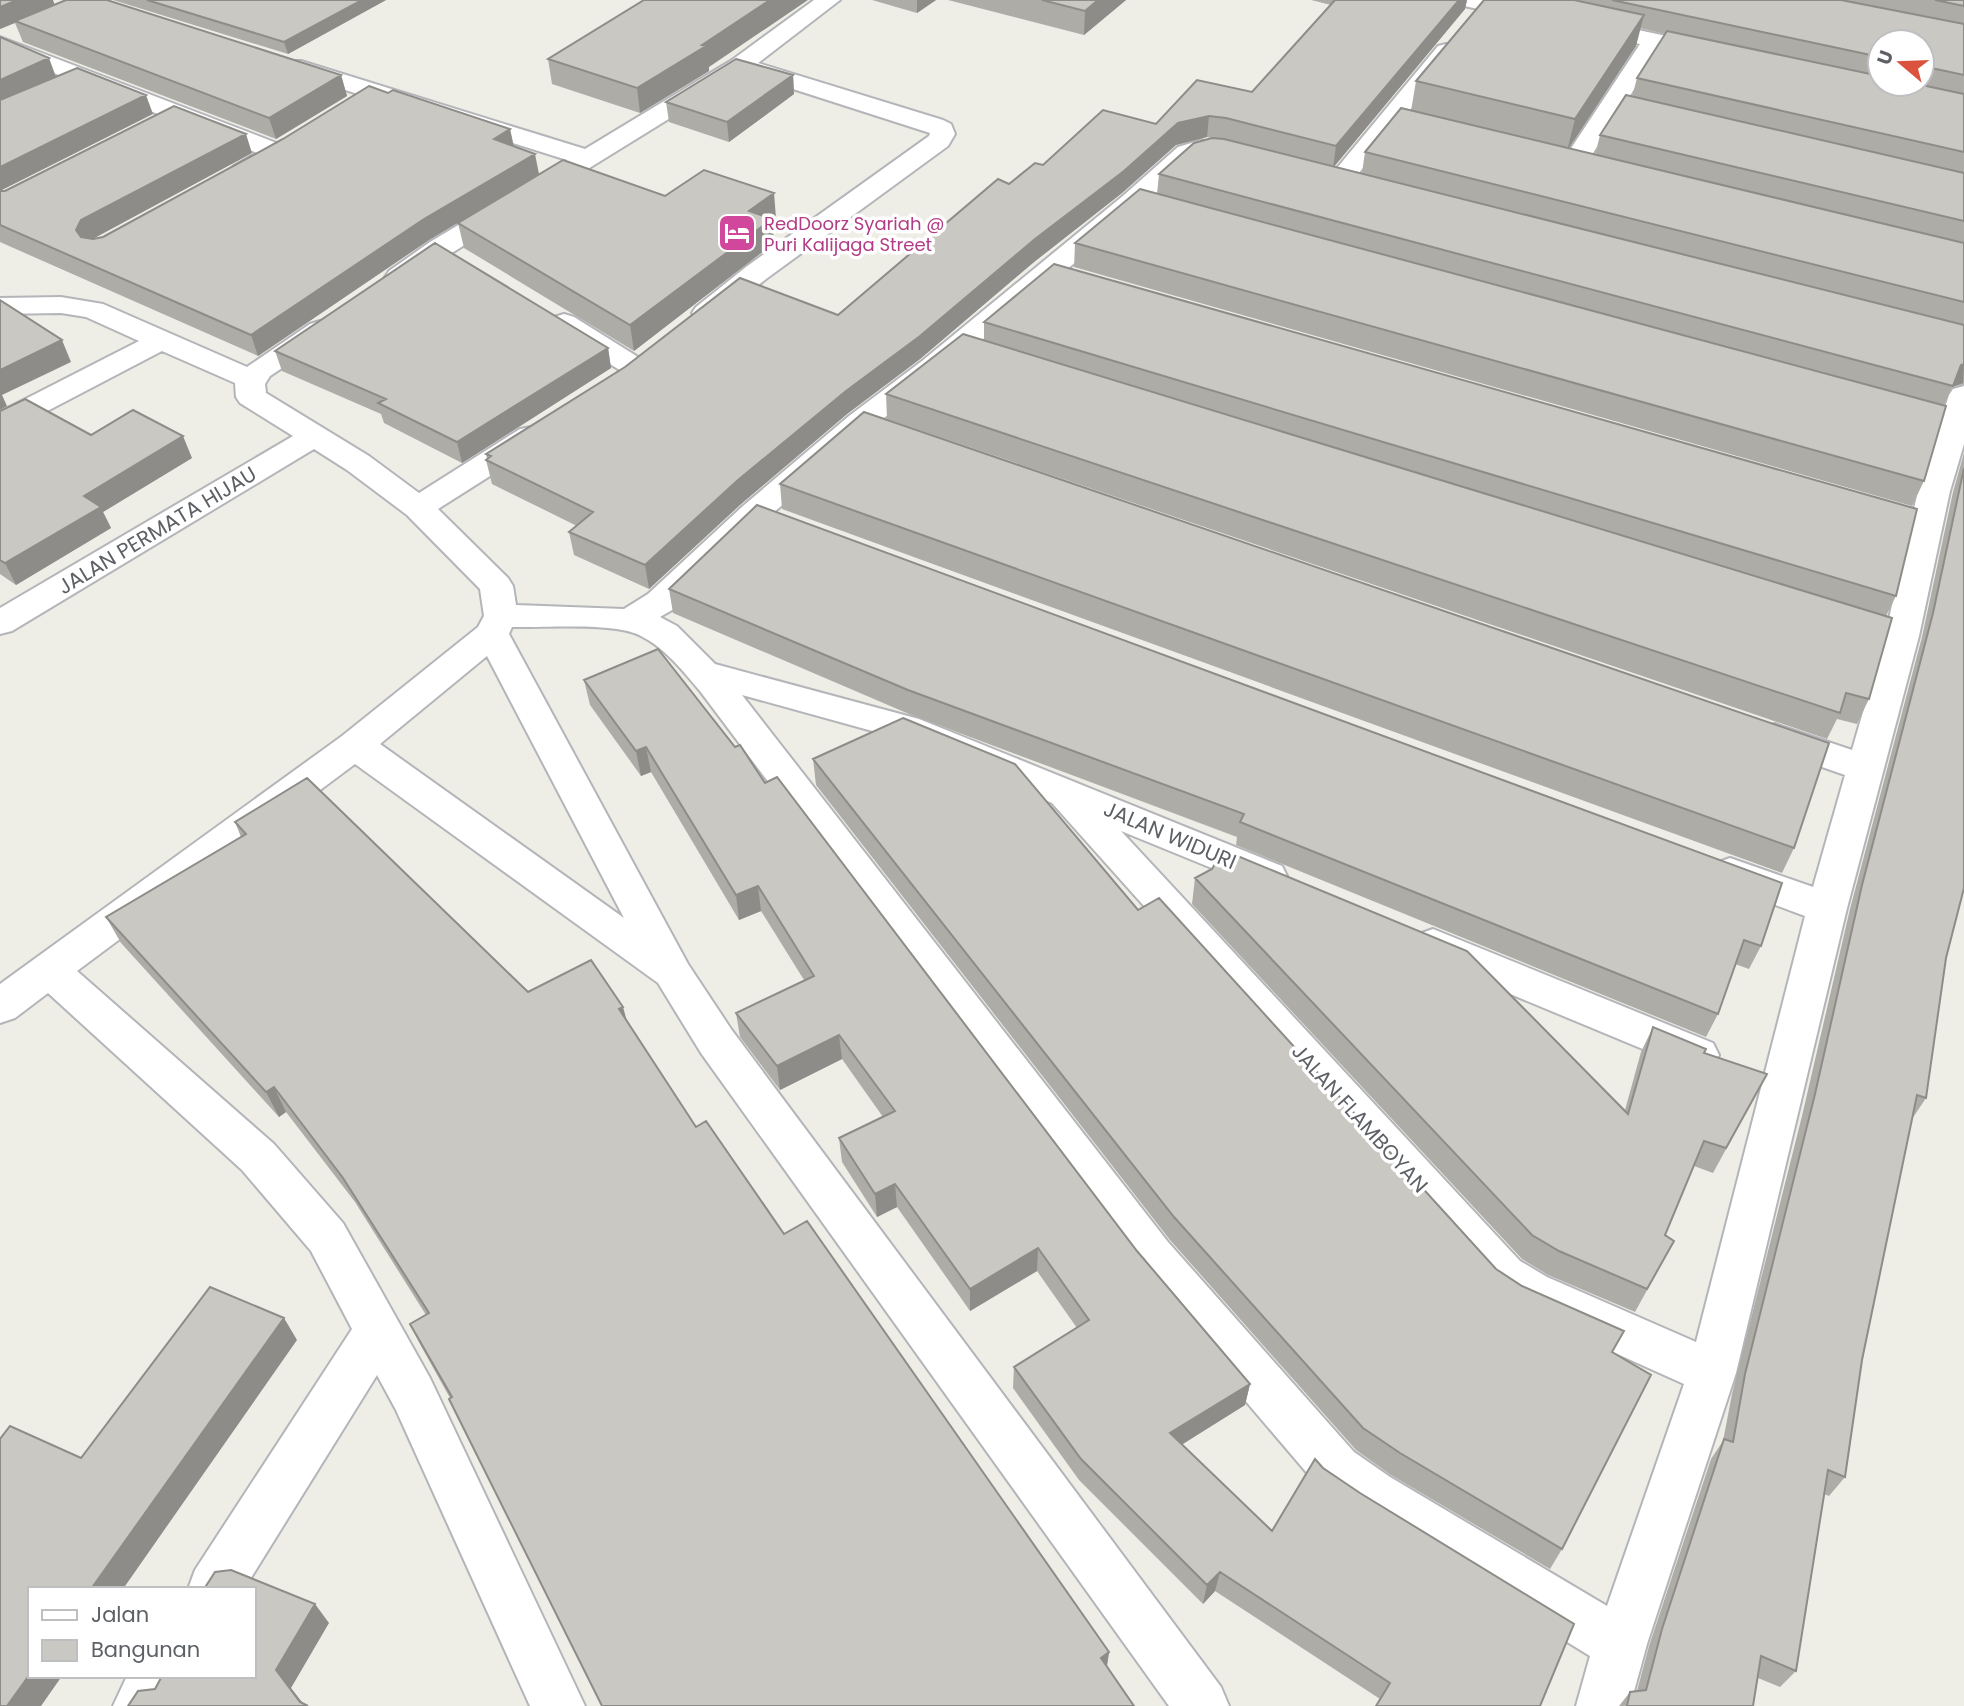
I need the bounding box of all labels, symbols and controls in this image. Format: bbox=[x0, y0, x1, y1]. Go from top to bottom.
north arrow bbox=[1866, 28, 1936, 98]
text: U bbox=[1870, 47, 1900, 68]
place label: RedDoorz Syariah @ Puri Kalijaga Street bbox=[764, 211, 945, 257]
hotel icon: RedDoorz Syariah @ Puri Kalijaga Street bbox=[716, 212, 758, 254]
street label: JALAN PERMATA HIJAU bbox=[52, 459, 262, 601]
street label: JALAN WIDURI bbox=[1099, 794, 1241, 876]
street label: JALAN FLAMBOYAN bbox=[1285, 1037, 1435, 1199]
legend bbox=[28, 1587, 256, 1678]
text: Jalan bbox=[91, 1600, 149, 1629]
text: Bangunan bbox=[91, 1635, 200, 1664]

